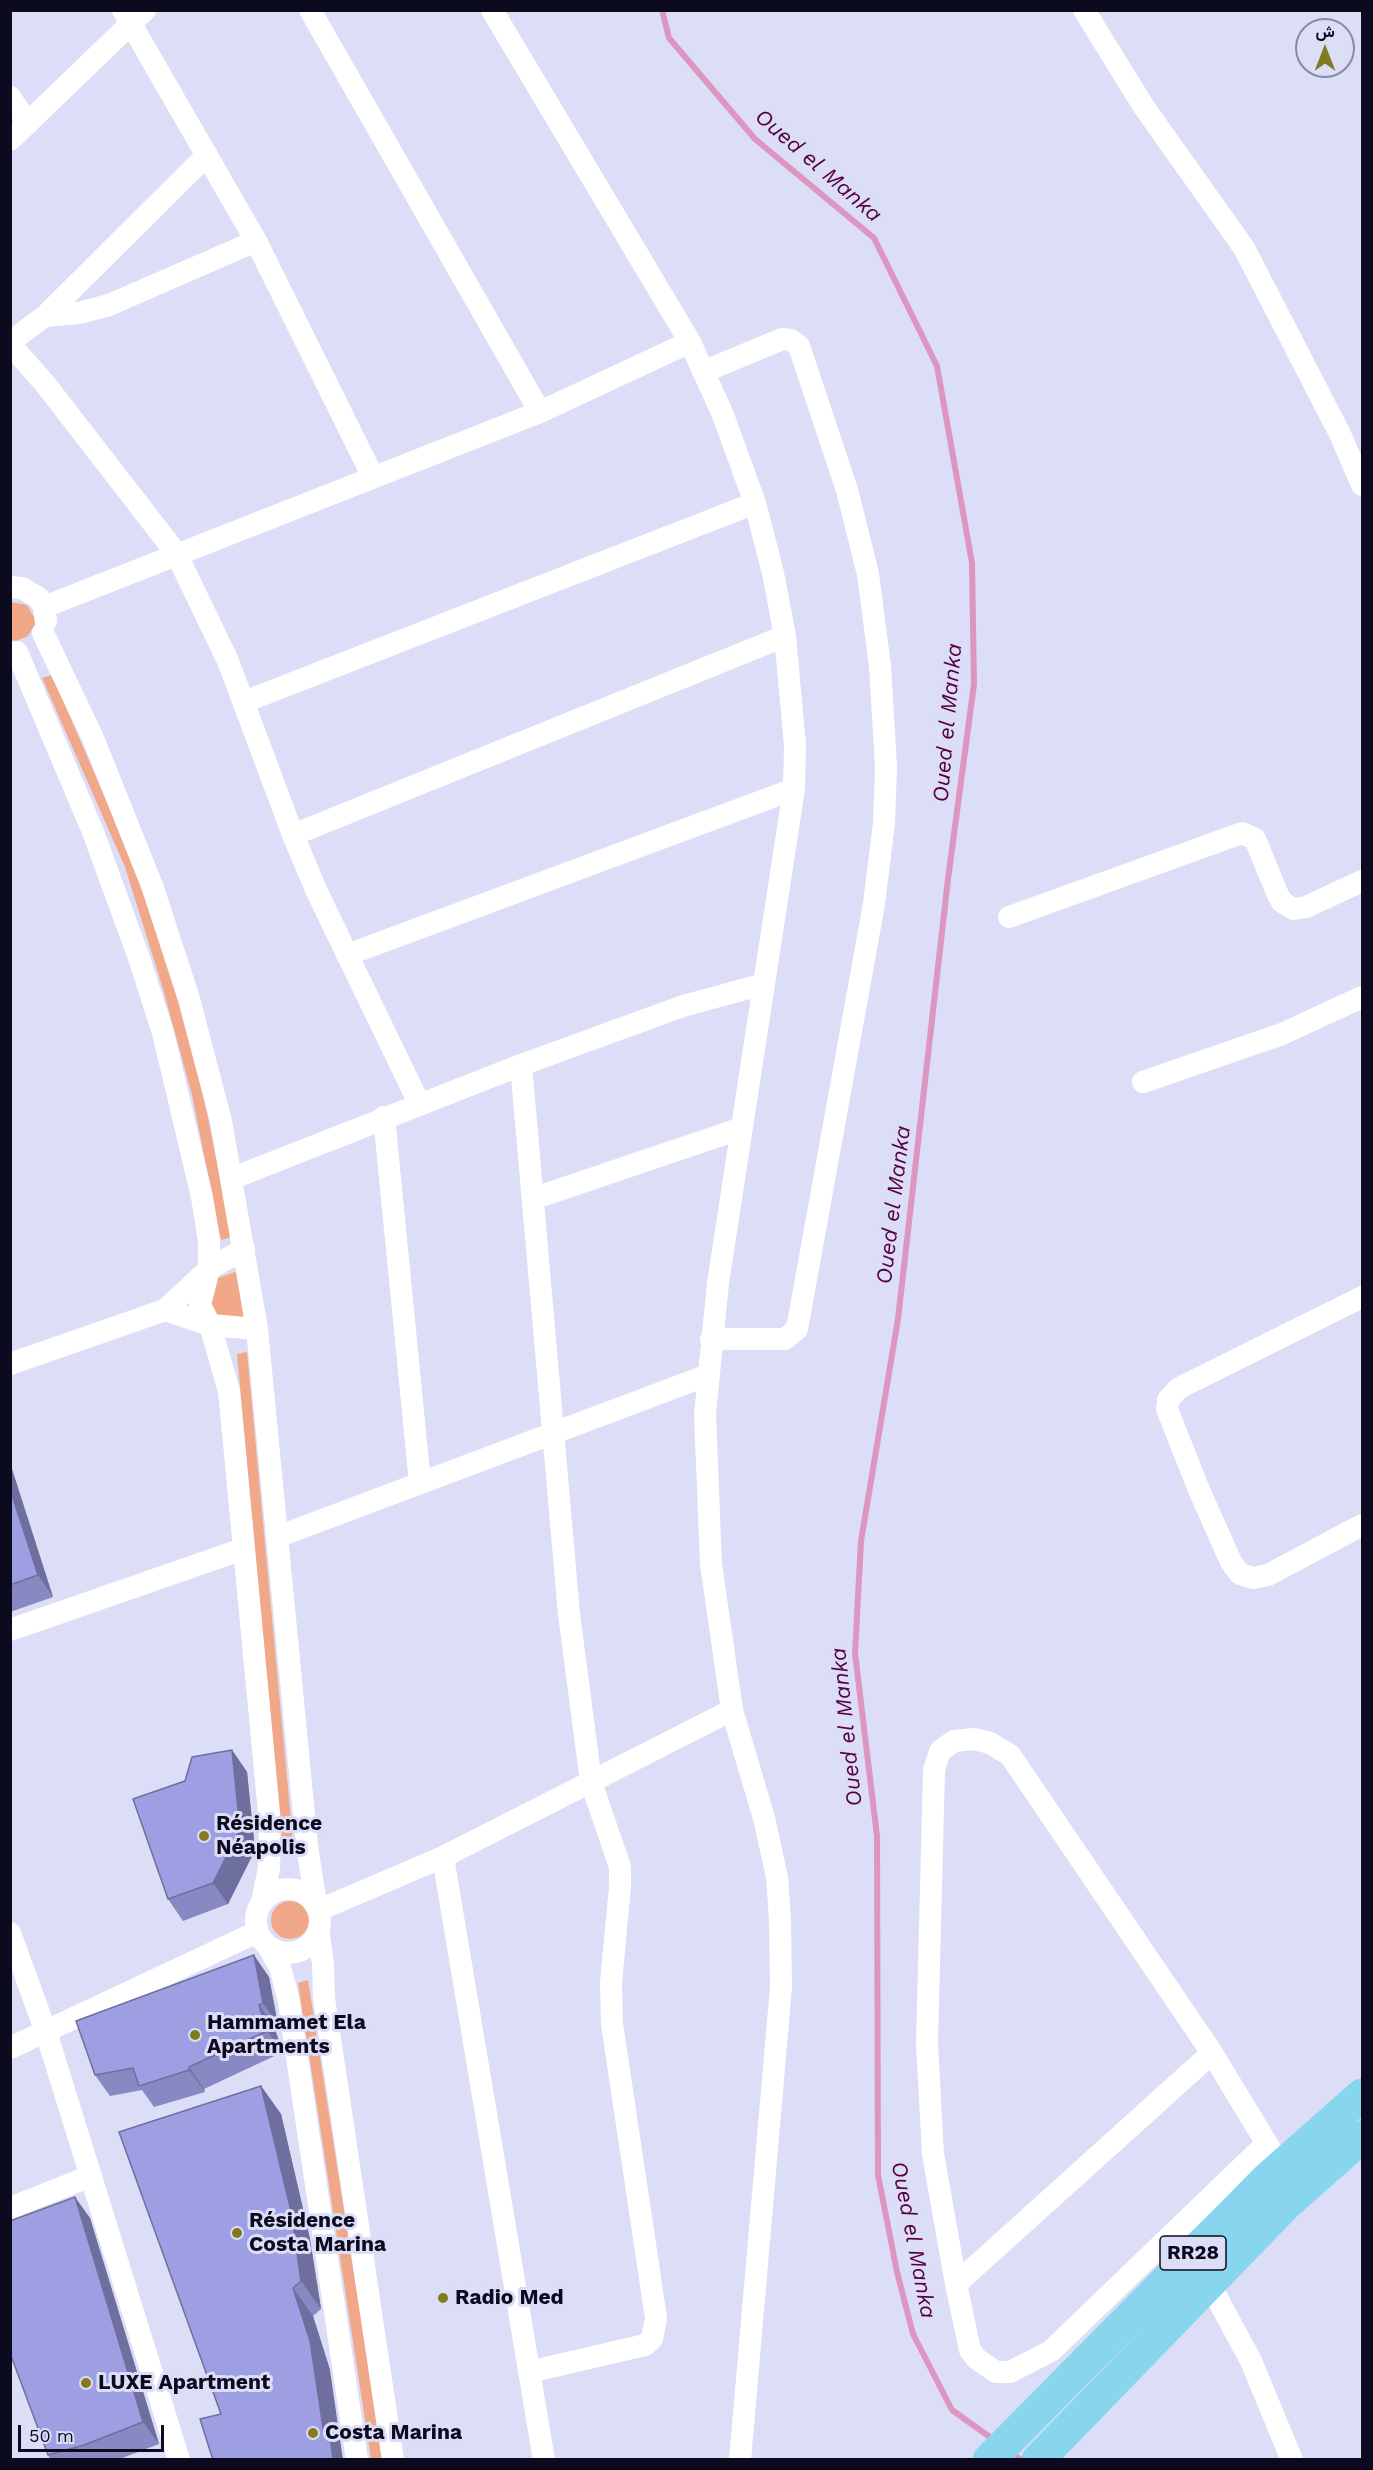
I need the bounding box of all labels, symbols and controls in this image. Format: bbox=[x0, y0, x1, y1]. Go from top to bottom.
north arrow bbox=[1295, 18, 1355, 78]
text: ش bbox=[1315, 22, 1335, 41]
water label: Oued el Manka bbox=[749, 104, 887, 228]
water label: Oued el Manka bbox=[928, 642, 968, 804]
water label: Oued el Manka bbox=[871, 1124, 917, 1286]
water label: Oued el Manka bbox=[826, 1646, 868, 1808]
place label: Résidence Néapolis bbox=[216, 1811, 322, 1861]
marker: Résidence Néapolis bbox=[197, 1829, 211, 1843]
place label: Hammamet Ela Apartments bbox=[207, 2010, 366, 2060]
marker: Hammamet Ela Apartments bbox=[188, 2028, 202, 2042]
water label: Oued el Manka bbox=[885, 2159, 941, 2321]
place label: Résidence Costa Marina bbox=[249, 2208, 386, 2258]
marker: Résidence Costa Marina bbox=[230, 2226, 244, 2240]
road number: RR28 bbox=[1160, 2236, 1226, 2270]
place label: Radio Med bbox=[455, 2285, 564, 2311]
marker: Radio Med bbox=[436, 2291, 450, 2305]
place label: LUXE Apartment bbox=[98, 2370, 270, 2396]
marker: LUXE Apartment bbox=[79, 2376, 93, 2390]
scale bar bbox=[21, 2413, 166, 2451]
place label: Costa Marina bbox=[325, 2420, 462, 2446]
text: 50 m bbox=[29, 2425, 74, 2446]
marker: Costa Marina bbox=[306, 2426, 320, 2440]

